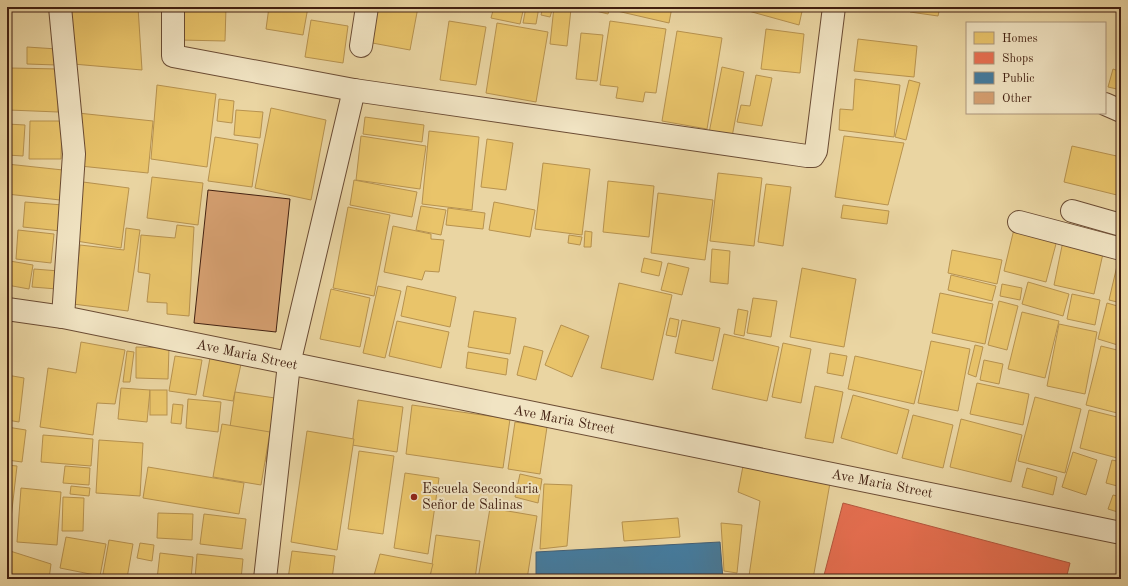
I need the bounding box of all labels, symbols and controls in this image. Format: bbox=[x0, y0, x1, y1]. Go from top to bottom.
legend bbox=[966, 22, 1106, 114]
text: Homes bbox=[1002, 33, 1038, 45]
text: Shops bbox=[1002, 53, 1033, 65]
text: Public bbox=[1002, 73, 1034, 85]
text: Other bbox=[1002, 93, 1032, 105]
street label: Ave Maria Street bbox=[195, 337, 299, 373]
street label: Ave Maria Street bbox=[512, 403, 616, 437]
street label: Ave Maria Street bbox=[830, 467, 934, 501]
place label: Escuela Secondaria Señor de Salinas bbox=[422, 482, 539, 512]
marker: Escuela Secondaria Señor de Salinas bbox=[409, 492, 419, 502]

